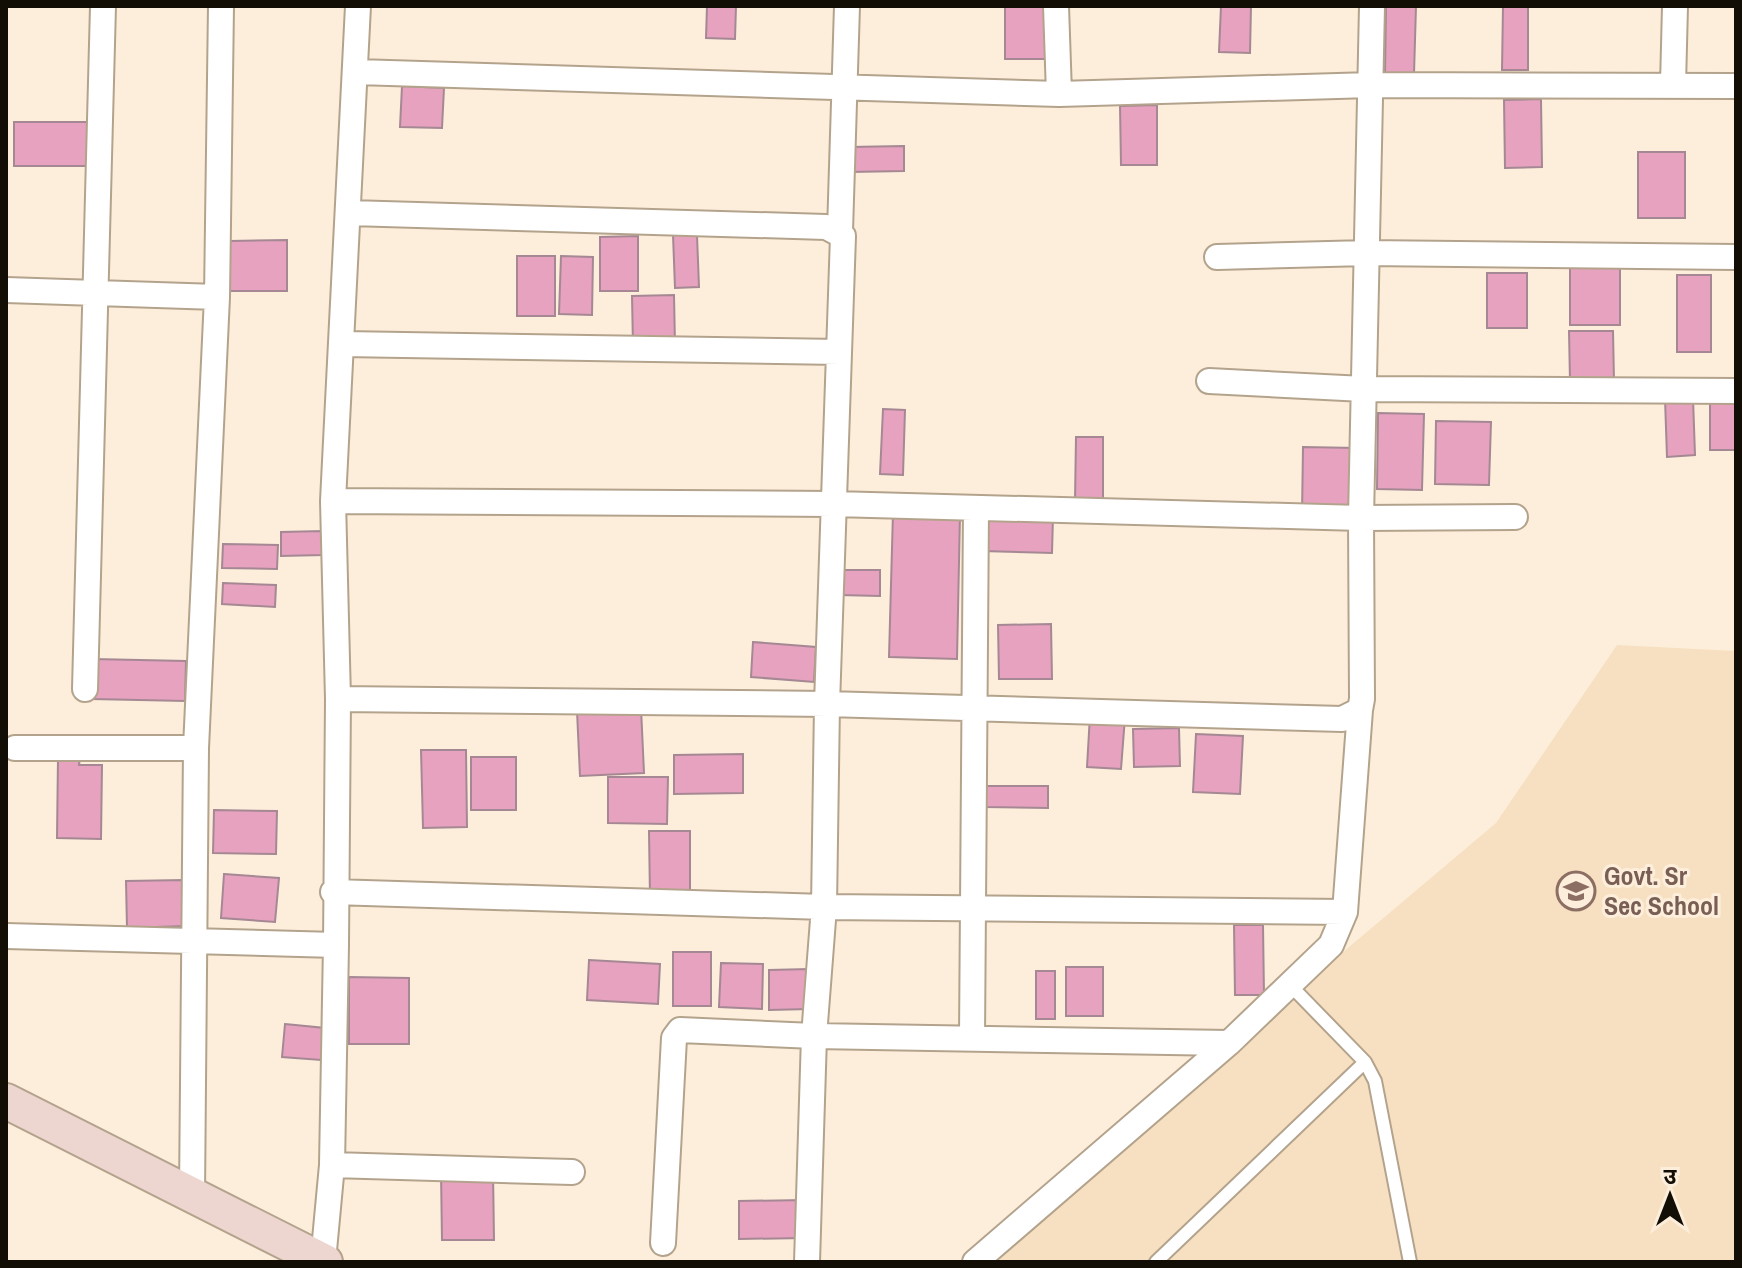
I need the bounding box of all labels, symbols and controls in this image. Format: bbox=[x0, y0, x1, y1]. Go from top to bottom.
place label: Govt. Sr Sec School bbox=[1604, 858, 1719, 923]
school or university icon: Govt. Sr Sec School bbox=[1555, 870, 1597, 912]
north arrow bbox=[1630, 1156, 1710, 1236]
text: उ bbox=[1664, 1161, 1678, 1191]

